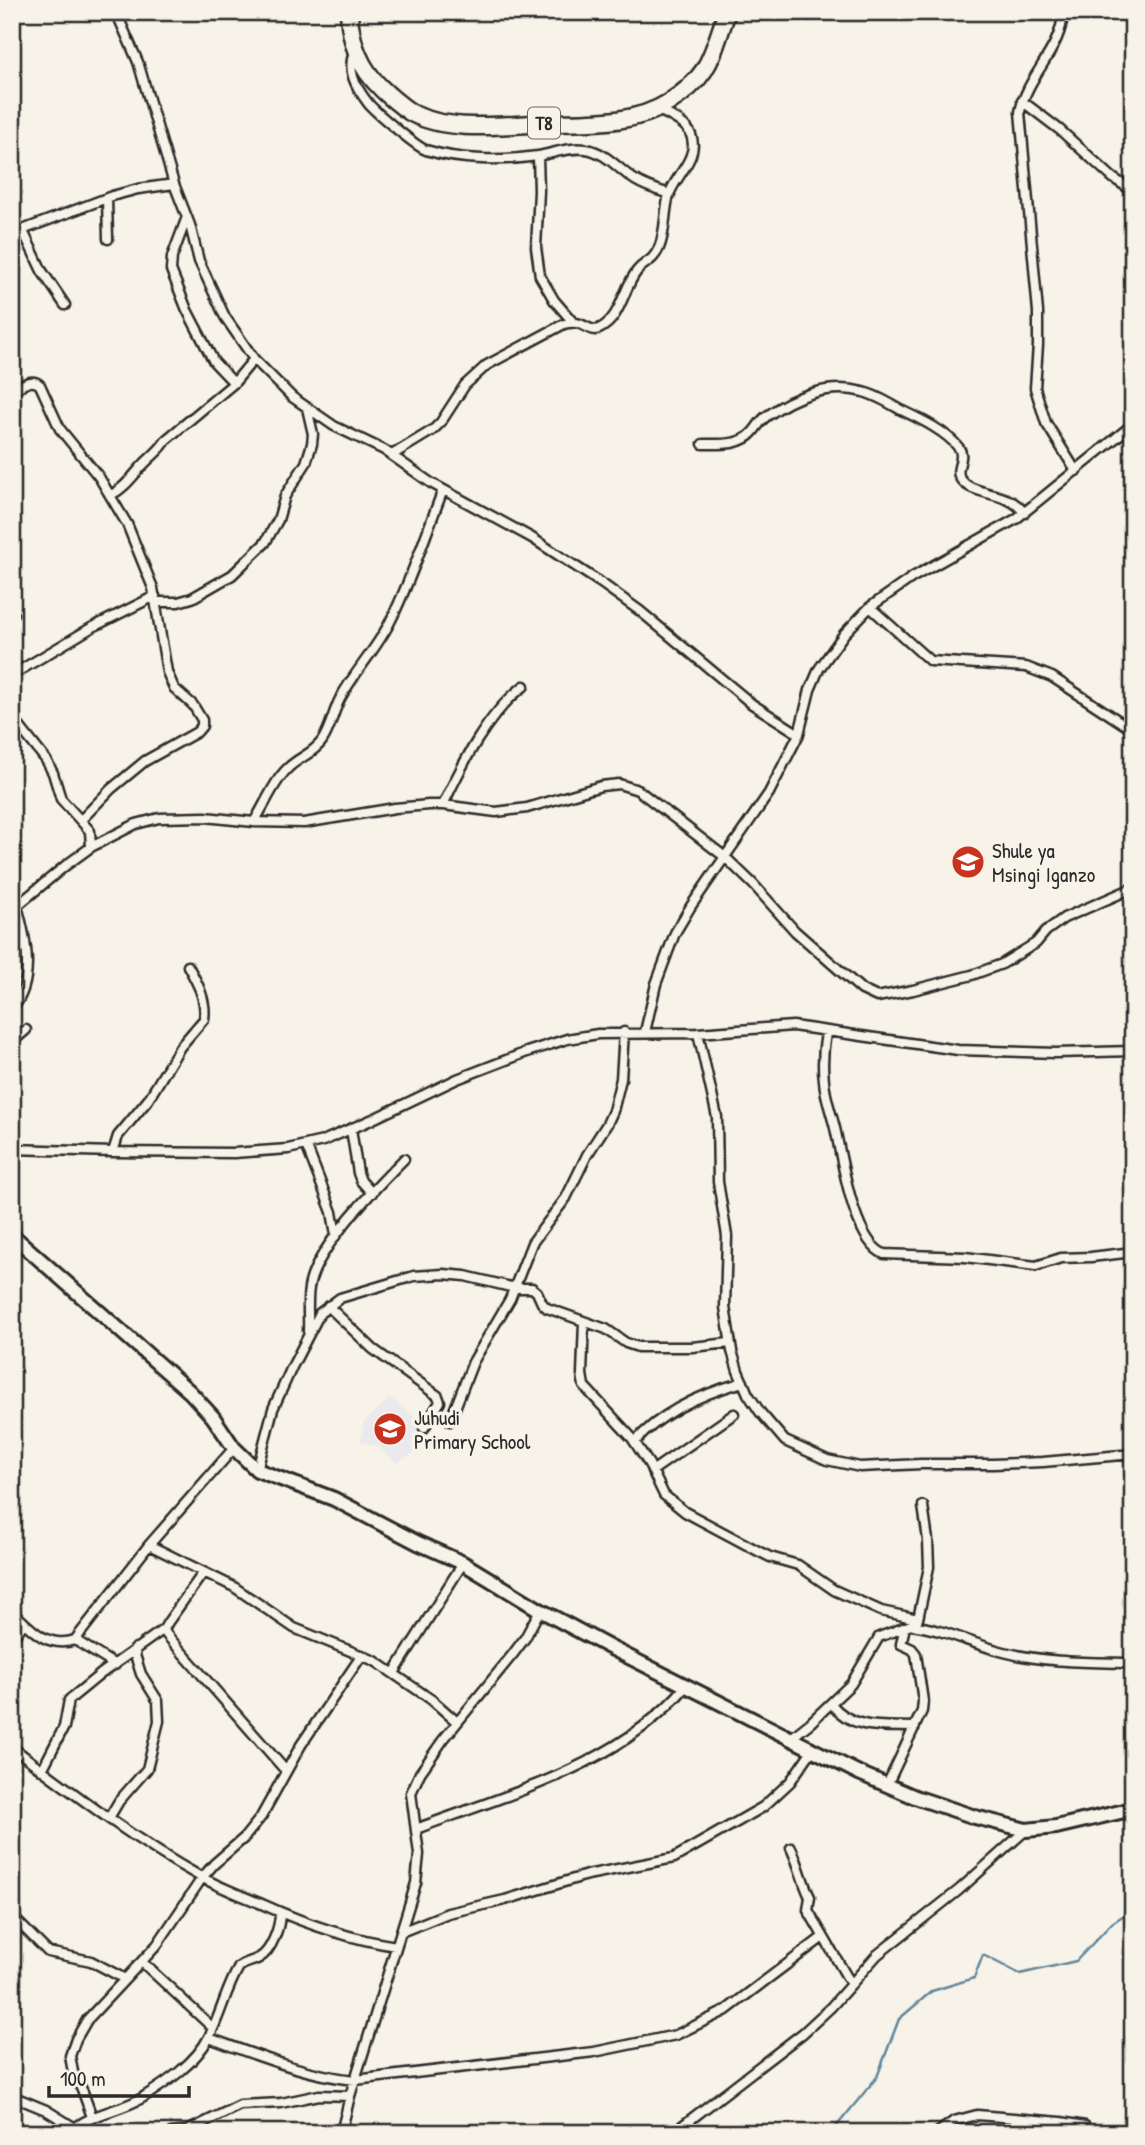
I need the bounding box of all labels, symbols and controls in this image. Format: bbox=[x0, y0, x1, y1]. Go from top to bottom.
road number: T8 bbox=[528, 108, 560, 139]
place label: Shule ya Msingi Iganzo bbox=[992, 836, 1095, 889]
school or university icon: Shule ya Msingi Iganzo bbox=[949, 843, 987, 881]
place label: Juhudi Primary School bbox=[414, 1403, 531, 1456]
school or university icon: Juhudi Primary School bbox=[371, 1410, 409, 1448]
scale bar bbox=[49, 2054, 189, 2098]
text: 100 m bbox=[60, 2064, 106, 2093]

